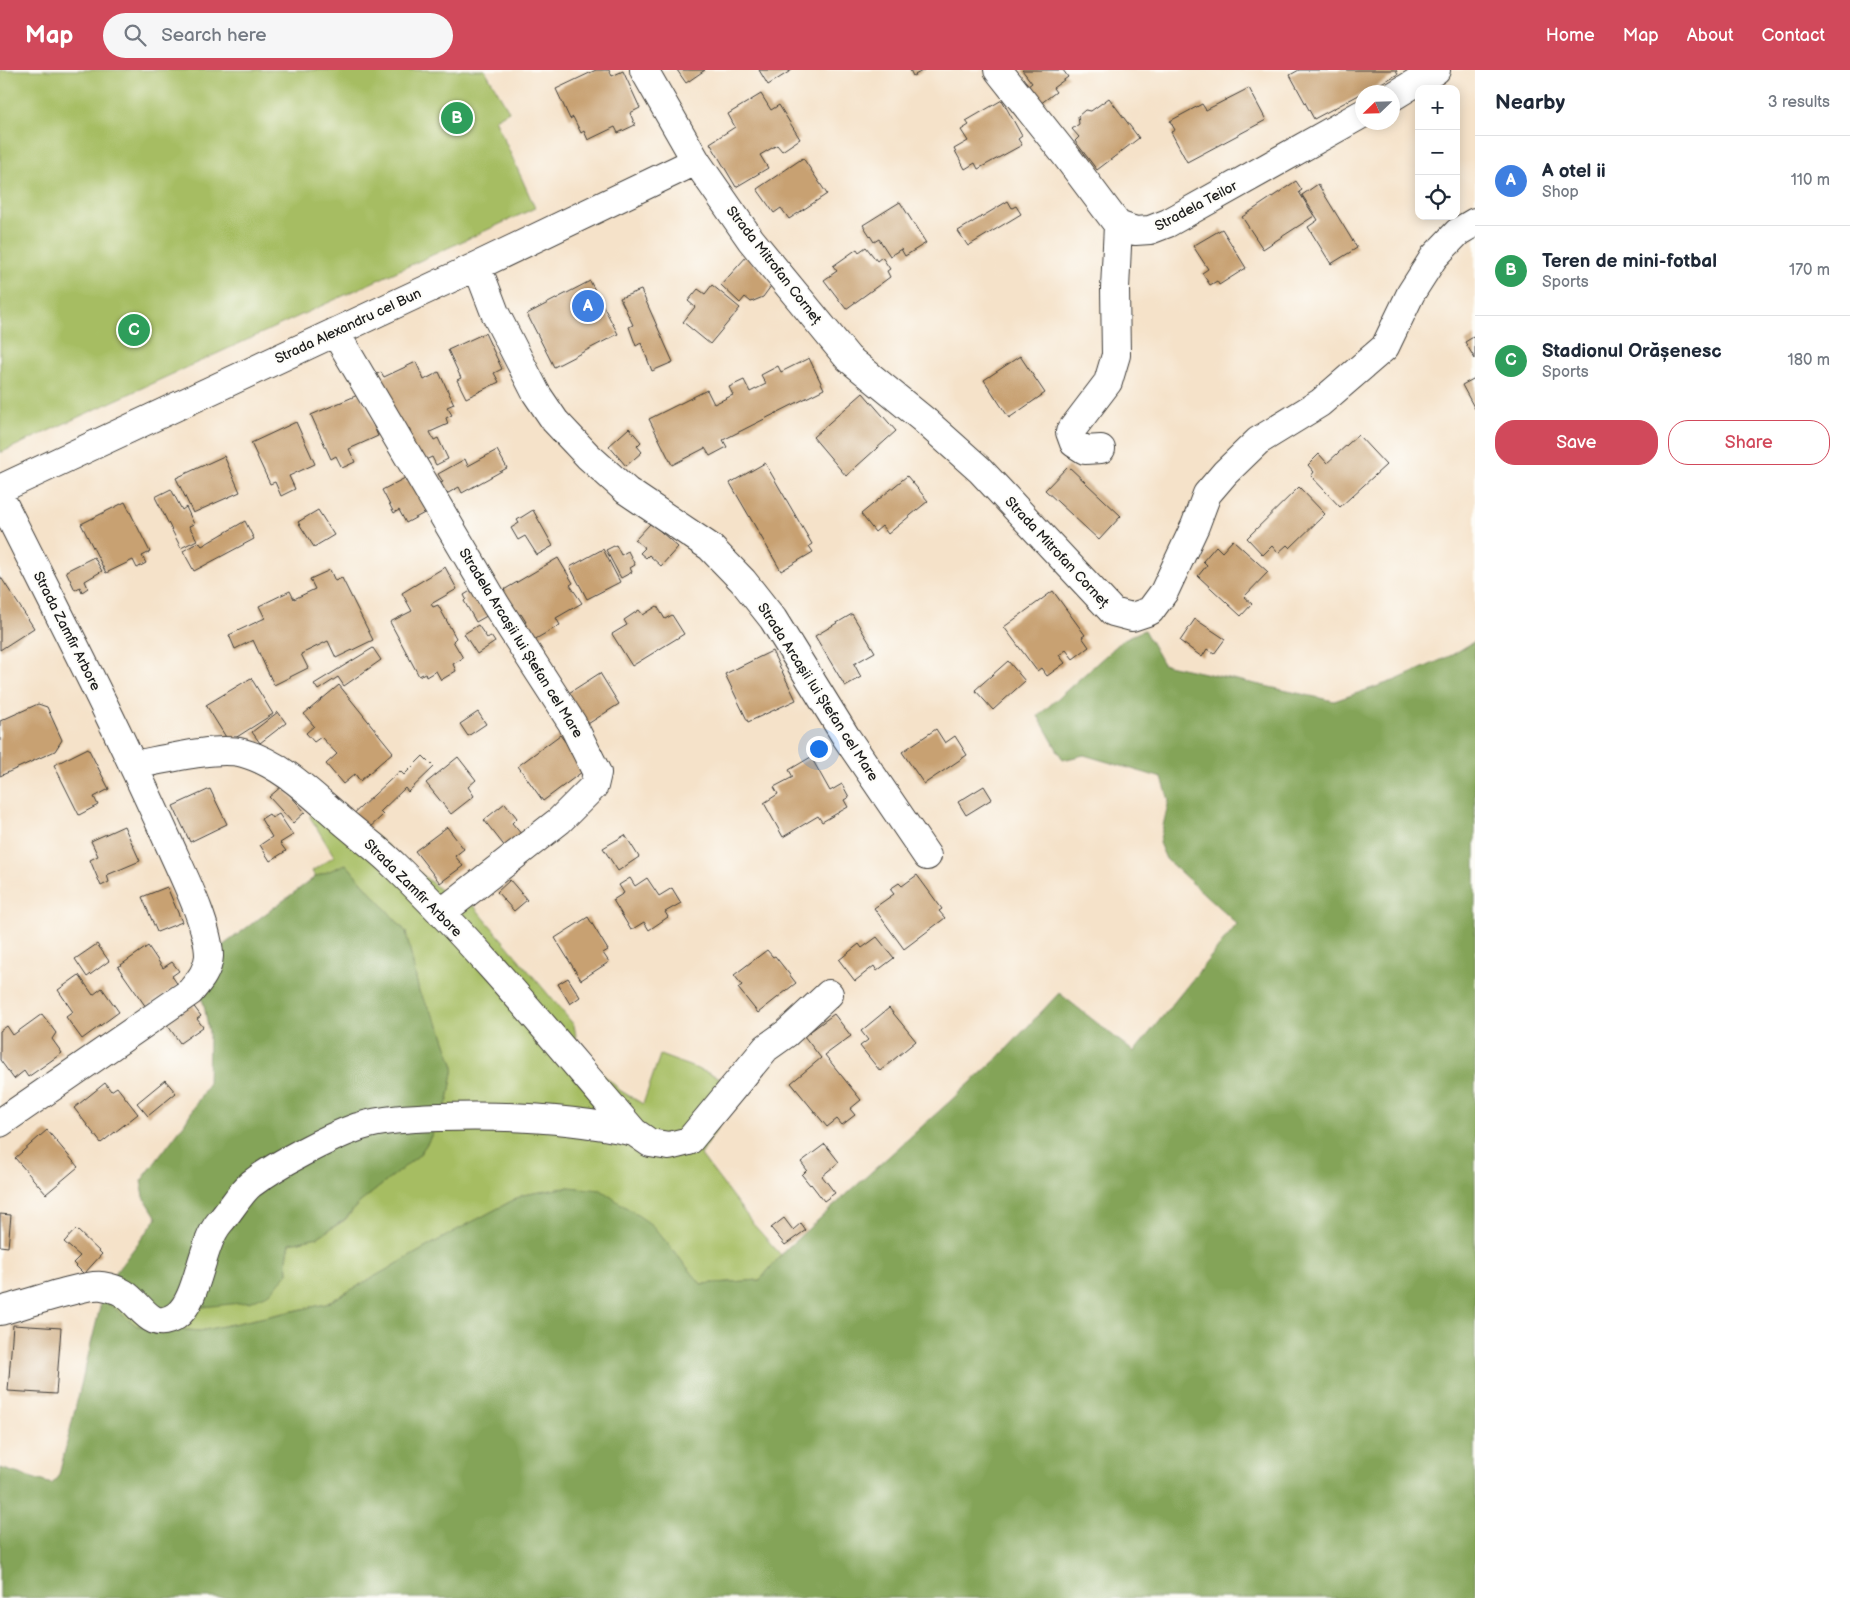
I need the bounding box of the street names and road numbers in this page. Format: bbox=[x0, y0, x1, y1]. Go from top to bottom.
street label: Stradela Teilor bbox=[1152, 177, 1241, 235]
street label: Strada Mitrofan Corneț bbox=[723, 203, 825, 327]
street label: Strada Alexandru cel Bun bbox=[272, 285, 424, 367]
street label: Strada Mitrofan Corneț bbox=[1001, 493, 1113, 611]
street label: Stradela Arcașii lui Ștefan cel Mare bbox=[455, 545, 587, 741]
street label: Strada Zamfir Arbore bbox=[30, 569, 104, 693]
street label: Strada Arcașii lui Ștefan cel Mare bbox=[754, 600, 882, 784]
street label: Strada Zamfir Arbore bbox=[361, 836, 465, 940]

